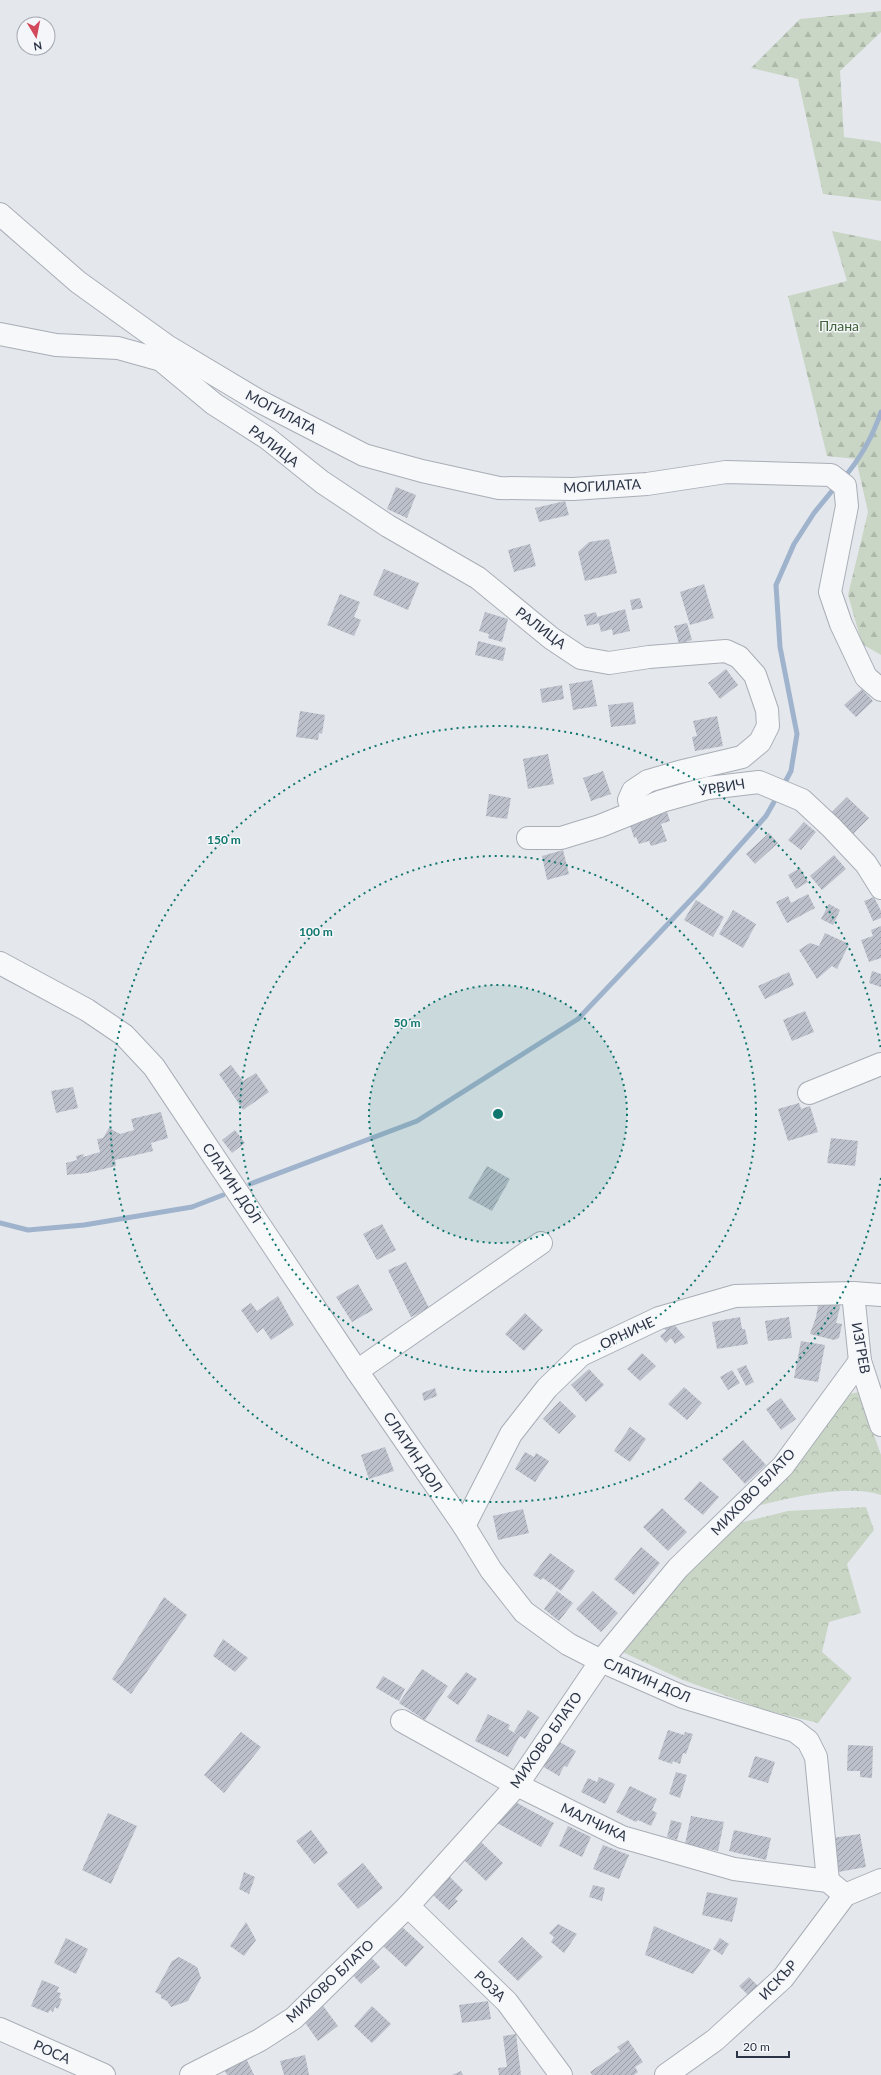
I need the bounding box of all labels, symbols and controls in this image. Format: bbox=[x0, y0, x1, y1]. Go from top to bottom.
north arrow bbox=[16, 16, 56, 56]
text: N bbox=[33, 39, 43, 53]
park label: Плана bbox=[819, 317, 859, 334]
street label: МОГИЛАТА bbox=[243, 386, 320, 438]
street label: РАЛИЦА bbox=[246, 421, 303, 470]
street label: МОГИЛАТА bbox=[563, 475, 642, 496]
street label: РАЛИЦА bbox=[513, 603, 570, 652]
street label: УРВИЧ bbox=[698, 774, 746, 799]
text: 150 m bbox=[207, 832, 241, 847]
text: 100 m bbox=[299, 924, 333, 939]
text: 50 m bbox=[394, 1015, 420, 1030]
centre of rings bbox=[491, 1107, 505, 1121]
street label: СЛАТИН ДОЛ bbox=[199, 1139, 266, 1226]
street label: ОРНИЧЕ bbox=[597, 1313, 657, 1353]
street label: ИЗГРЕВ bbox=[849, 1321, 874, 1375]
street label: СЛАТИН ДОЛ bbox=[380, 1408, 447, 1495]
street label: МИХОВО БЛАТО bbox=[707, 1445, 798, 1538]
street label: СЛАТИН ДОЛ bbox=[601, 1654, 693, 1706]
street label: МИХОВО БЛАТО bbox=[506, 1688, 585, 1791]
street label: МАЛЧИКА bbox=[558, 1799, 631, 1845]
street label: МИХОВО БЛАТО bbox=[282, 1936, 377, 2026]
street label: ИСКЪР bbox=[755, 1956, 800, 2003]
street label: РОЗА bbox=[471, 1967, 510, 2005]
scale bar bbox=[737, 2033, 789, 2059]
street label: РОСА bbox=[31, 2036, 74, 2067]
text: 20 m bbox=[743, 2039, 770, 2054]

